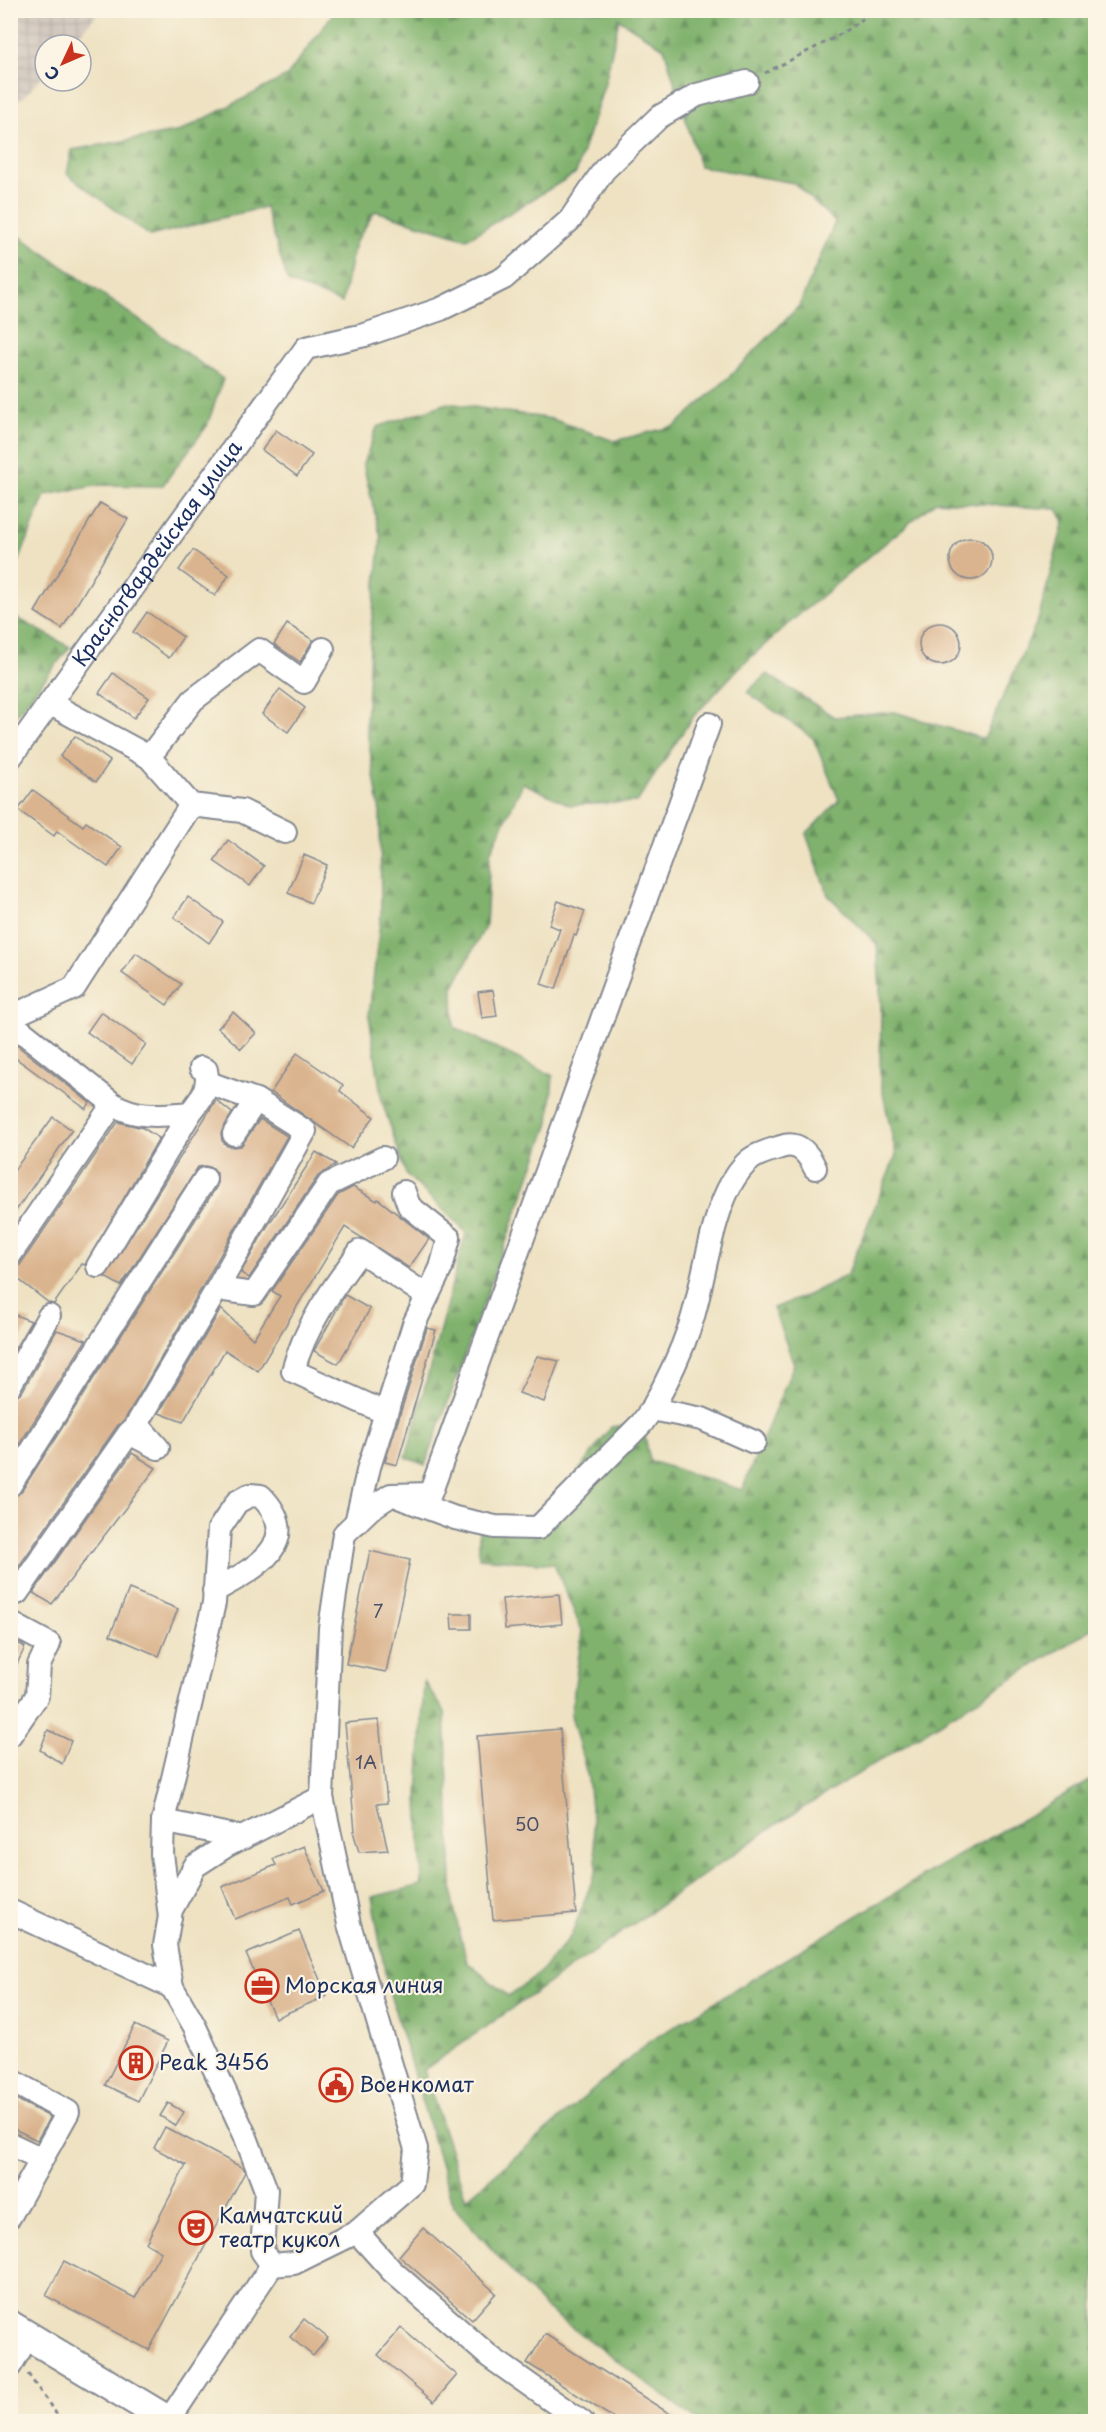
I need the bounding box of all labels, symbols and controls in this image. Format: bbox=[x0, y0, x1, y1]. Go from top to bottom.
north arrow bbox=[33, 33, 93, 93]
text: С bbox=[39, 61, 64, 87]
street label: Красногвардейская улица bbox=[63, 432, 249, 672]
house number: 7 bbox=[373, 1597, 383, 1624]
house number: 1А bbox=[355, 1748, 377, 1775]
house number: 50 bbox=[515, 1810, 539, 1837]
office icon: Морская линия bbox=[244, 1968, 280, 2004]
place label: Морская линия bbox=[285, 1968, 444, 2000]
building icon: Peak 3456 bbox=[118, 2045, 154, 2081]
place label: Peak 3456 bbox=[159, 2045, 269, 2077]
public building icon: Военкомат bbox=[318, 2067, 354, 2103]
place label: Военкомат bbox=[359, 2067, 475, 2099]
place label: Камчатский театр кукол bbox=[219, 2198, 343, 2254]
theatre icon: Камчатский театр кукол bbox=[178, 2210, 214, 2246]

